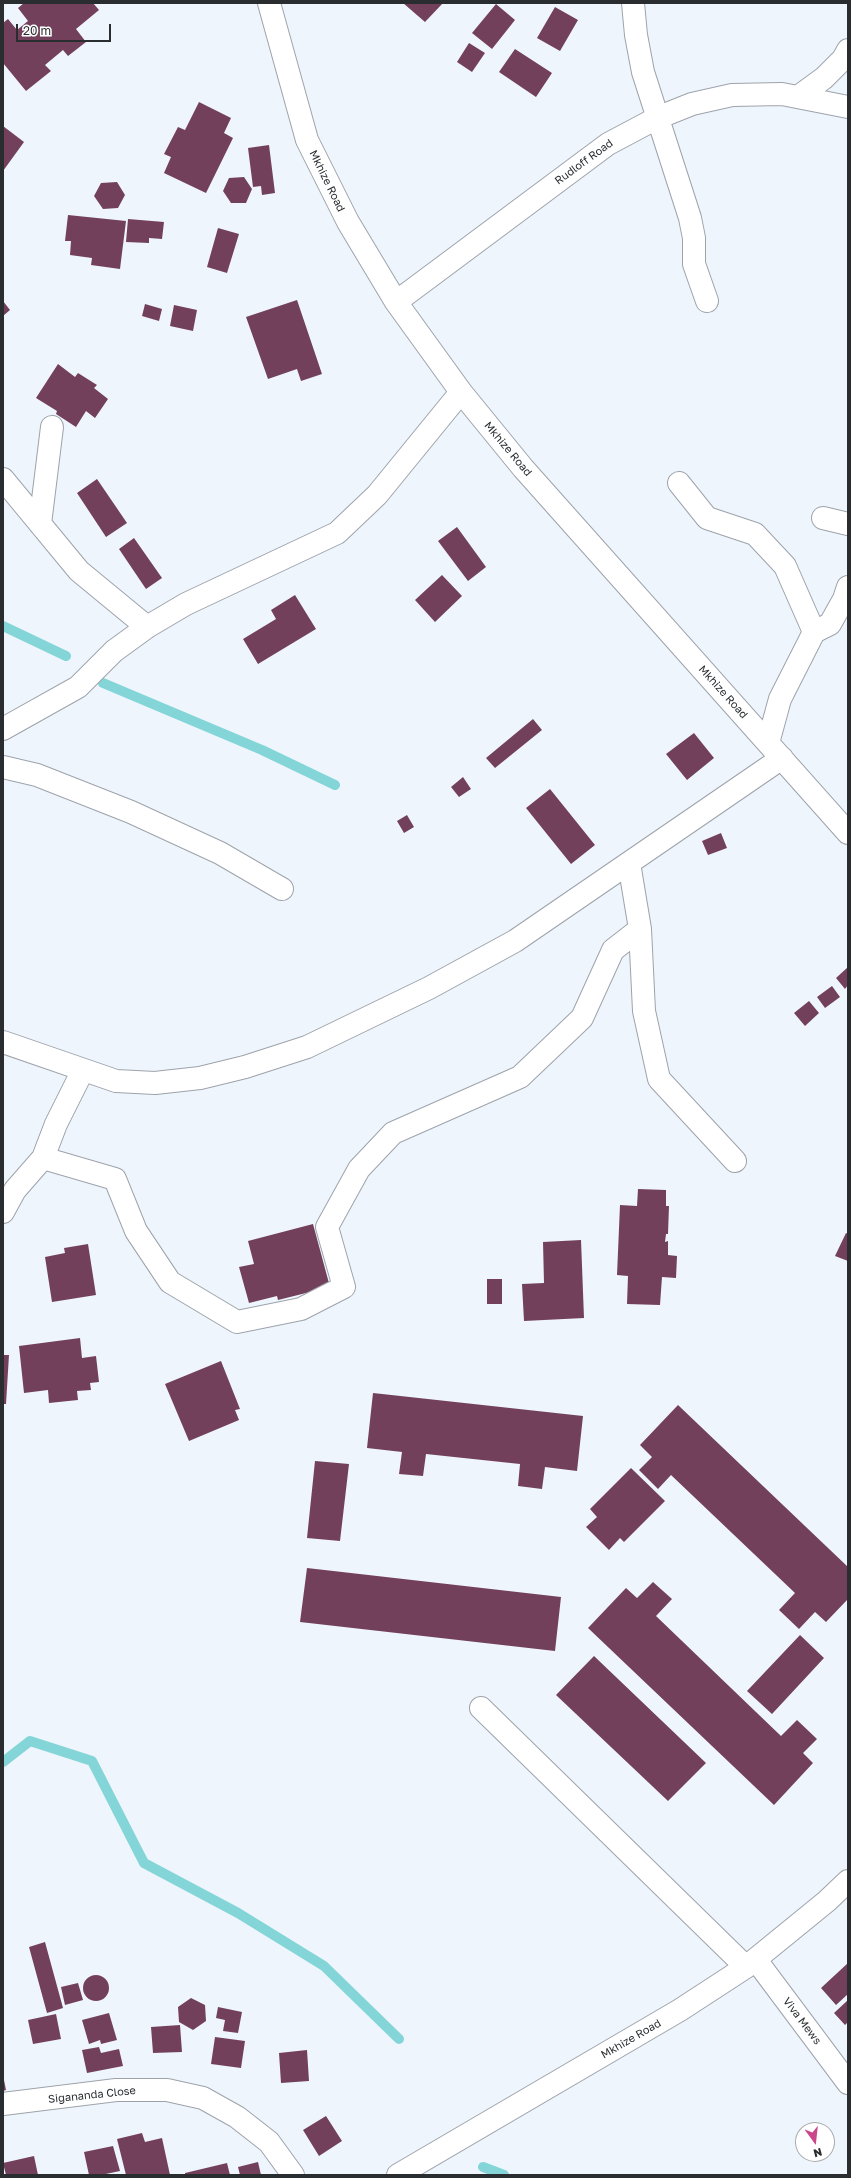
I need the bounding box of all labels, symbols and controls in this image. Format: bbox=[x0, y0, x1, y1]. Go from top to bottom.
scale bar bbox=[18, 16, 113, 42]
text: 20 m bbox=[23, 23, 51, 38]
street label: Rudloff Road bbox=[552, 137, 616, 187]
street label: Mkhize Road bbox=[306, 148, 348, 214]
street label: Mkhize Road bbox=[481, 419, 535, 479]
street label: Mkhize Road bbox=[696, 663, 750, 721]
street label: Viva Mews bbox=[780, 1995, 824, 2047]
street label: Mkhize Road bbox=[599, 2017, 663, 2061]
street label: Sigananda Close bbox=[47, 2084, 137, 2106]
north arrow bbox=[795, 2122, 835, 2162]
text: N bbox=[812, 2146, 824, 2160]

